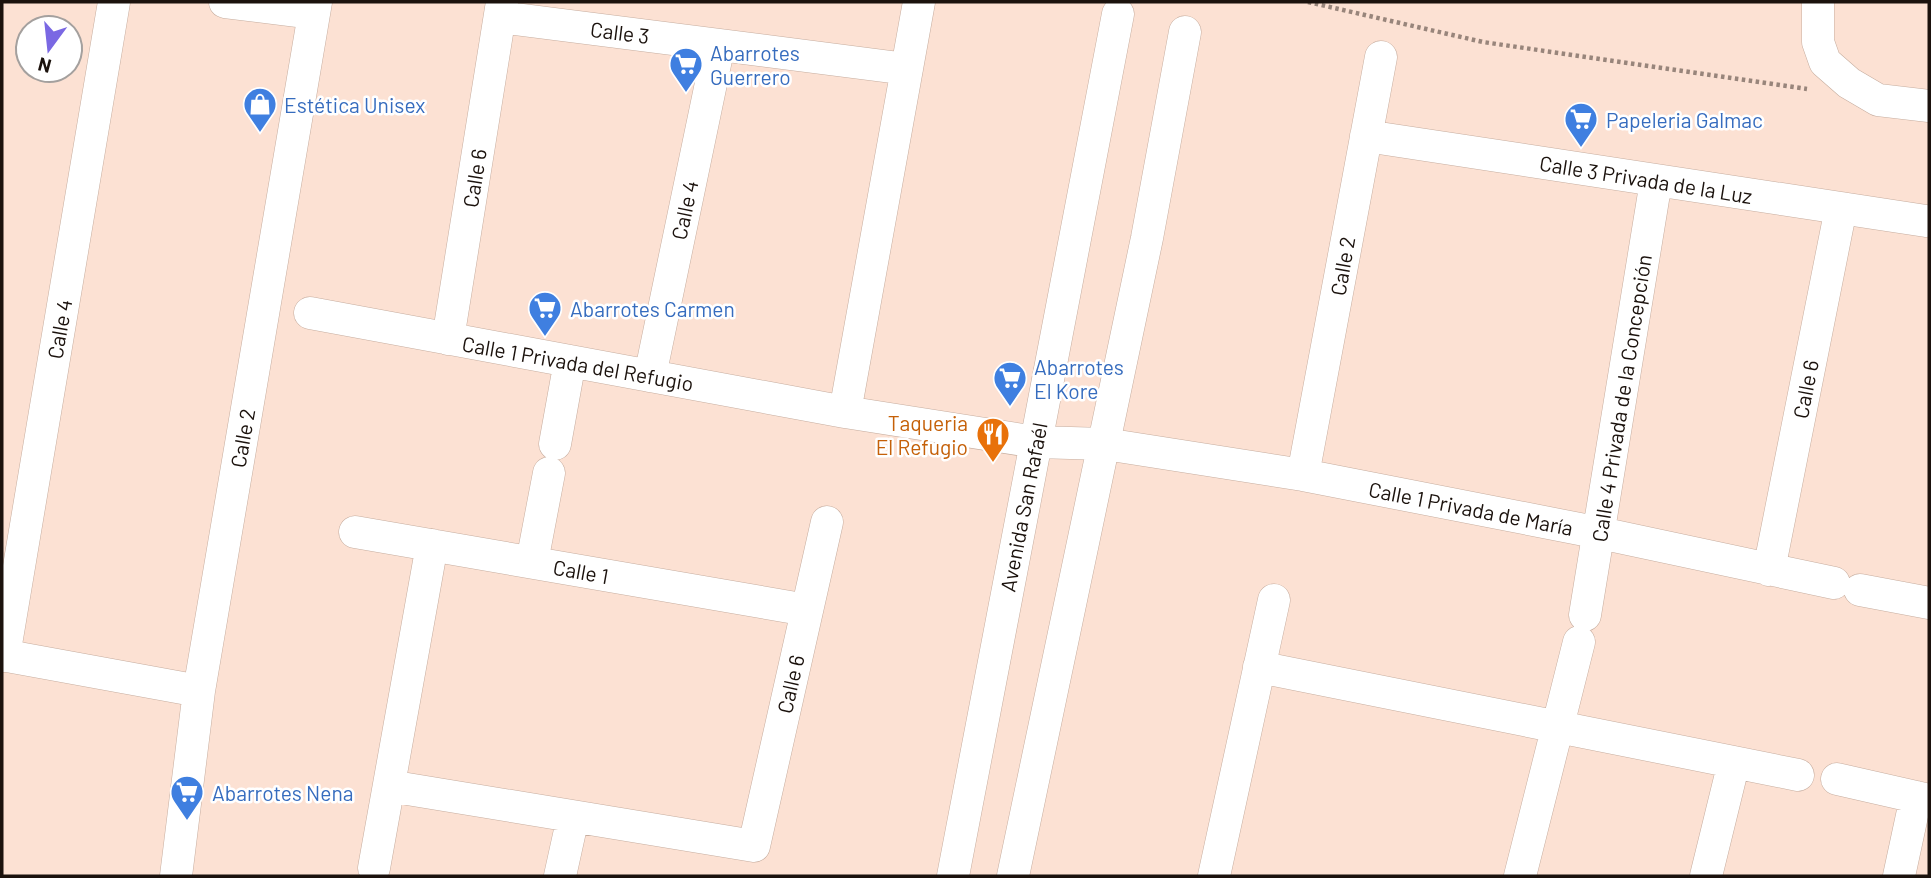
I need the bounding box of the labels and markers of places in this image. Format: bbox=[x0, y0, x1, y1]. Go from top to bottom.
place label: Abarrotes Guerrero bbox=[710, 40, 800, 89]
supermarket icon: Abarrotes Guerrero bbox=[667, 45, 705, 94]
shop icon: Estética Unisex bbox=[241, 85, 279, 134]
place label: Estética Unisex bbox=[284, 92, 425, 117]
supermarket icon: Papeleria Galmac bbox=[1562, 100, 1600, 149]
place label: Papeleria Galmac bbox=[1606, 107, 1763, 132]
supermarket icon: Abarrotes Carmen bbox=[526, 289, 564, 338]
place label: Abarrotes Carmen bbox=[570, 296, 735, 321]
place label: Abarrotes El Kore bbox=[1034, 354, 1124, 403]
supermarket icon: Abarrotes El Kore bbox=[991, 359, 1029, 408]
place label: Taqueria El Refugio bbox=[876, 410, 968, 459]
restaurant icon: Taqueria El Refugio bbox=[974, 415, 1012, 464]
supermarket icon: Abarrotes Nena bbox=[168, 773, 206, 822]
place label: Abarrotes Nena bbox=[212, 780, 354, 805]

